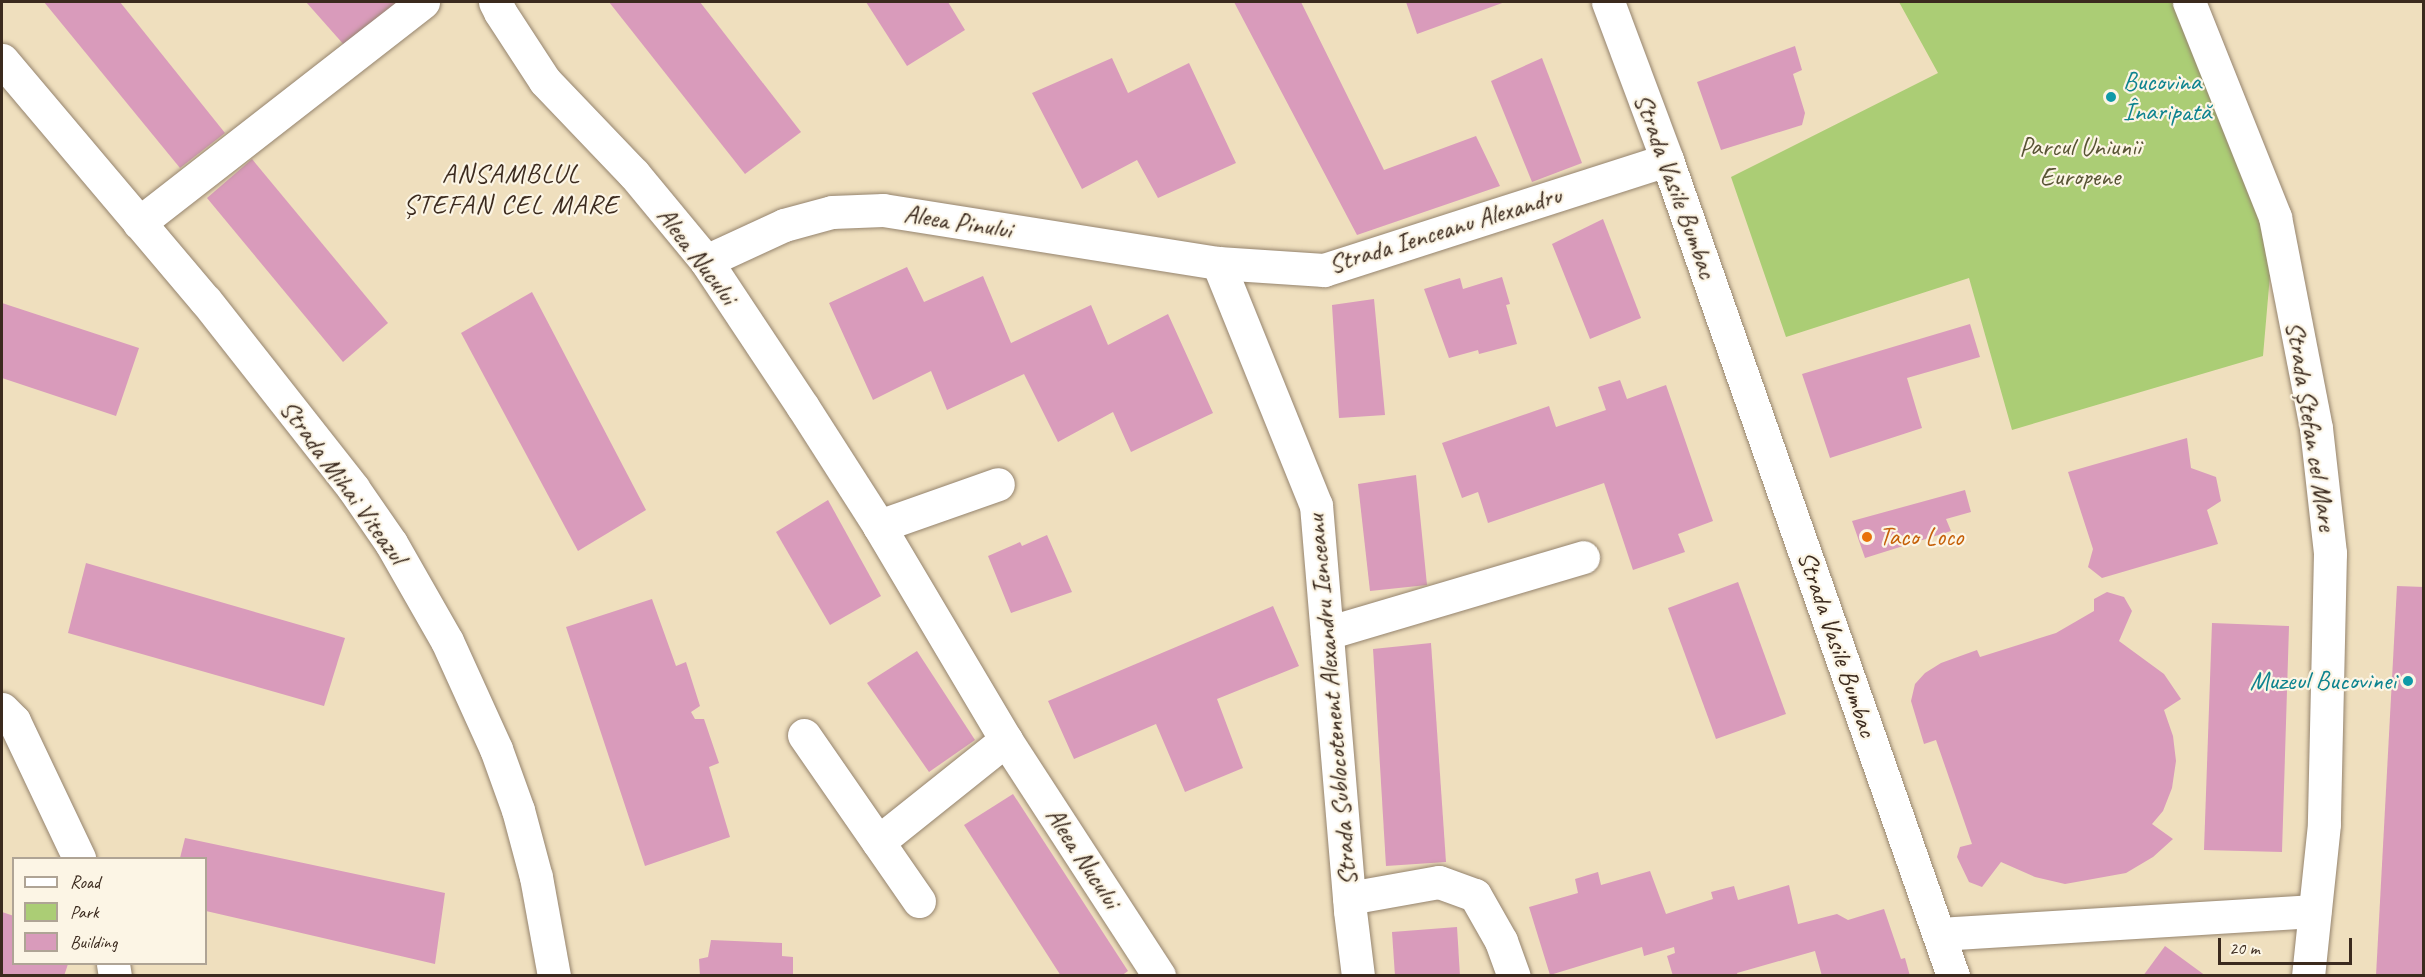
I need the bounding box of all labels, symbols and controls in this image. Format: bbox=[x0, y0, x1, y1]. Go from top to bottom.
place label: Bucovina Înaripată bbox=[2123, 66, 2211, 128]
street label: Strada Vasile Bumbac bbox=[1627, 89, 1723, 283]
marker: Bucovina Înaripată bbox=[2104, 90, 2118, 104]
park label: Parcul Uniunii Europene bbox=[2019, 131, 2141, 192]
district label: ANSAMBLUL ȘTEFAN CEL MARE bbox=[404, 157, 618, 220]
street label: Strada Ienceanu Alexandru bbox=[1325, 180, 1565, 280]
street label: Aleea Pinului bbox=[902, 198, 1014, 246]
street label: Aleea Nucului bbox=[650, 201, 744, 311]
street label: Strada Ștefan cel Mare bbox=[2279, 319, 2343, 533]
street label: Strada Mihai Viteazul bbox=[273, 394, 413, 570]
street label: Strada Sublocotenent Alexandru Ienceanu bbox=[1300, 514, 1364, 886]
place label: Taco Loco bbox=[1879, 521, 1963, 553]
marker: Taco Loco bbox=[1860, 530, 1874, 544]
street label: Strada Vasile Bumbac bbox=[1791, 547, 1883, 741]
place label: Muzeul Bucovinei bbox=[2250, 665, 2396, 697]
marker: Muzeul Bucovinei bbox=[2401, 674, 2415, 688]
street label: Aleea Nucului bbox=[1039, 802, 1127, 914]
legend bbox=[12, 857, 207, 965]
text: Road bbox=[70, 871, 100, 893]
text: Park bbox=[70, 901, 99, 923]
scale bar bbox=[2221, 926, 2354, 964]
text: Building bbox=[70, 931, 117, 953]
text: 20 m bbox=[2229, 937, 2260, 959]

